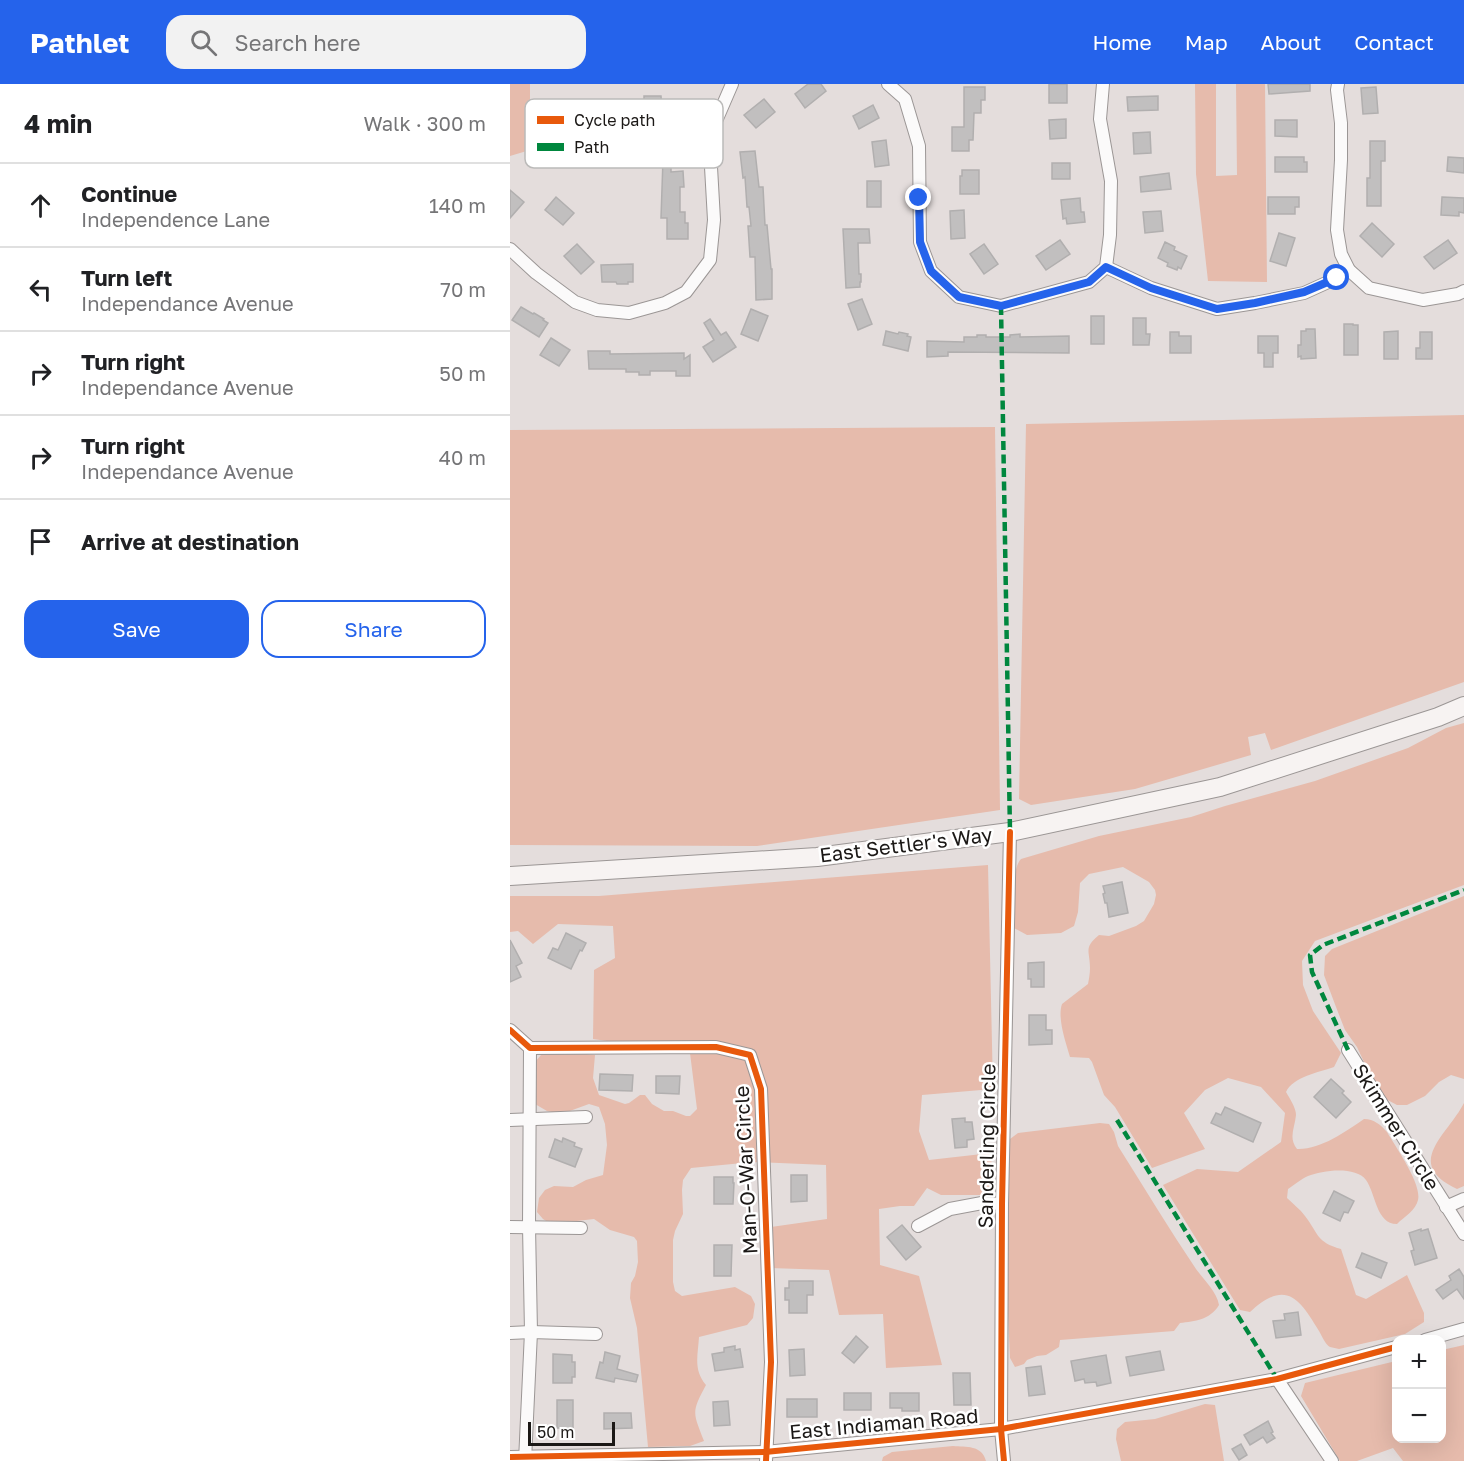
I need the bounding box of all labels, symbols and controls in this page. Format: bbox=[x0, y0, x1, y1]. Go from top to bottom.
search box bbox=[166, 15, 586, 69]
text: Pathlet bbox=[30, 26, 130, 59]
icon: search bbox=[187, 26, 220, 59]
text: Search here bbox=[235, 29, 361, 56]
text: Home bbox=[1092, 29, 1152, 55]
text: Map bbox=[1185, 29, 1228, 55]
text: About bbox=[1261, 29, 1321, 55]
text: Contact bbox=[1354, 29, 1434, 55]
legend bbox=[525, 99, 723, 168]
text: 4 min bbox=[24, 108, 92, 139]
text: Cycle path bbox=[574, 110, 655, 130]
text: Walk · 300 m bbox=[363, 111, 486, 135]
text: Path bbox=[574, 137, 609, 157]
text: Continue bbox=[81, 180, 177, 207]
route end bbox=[905, 184, 931, 210]
icon: ahead bbox=[24, 189, 57, 222]
text: 140 m bbox=[429, 193, 486, 217]
text: Independence Lane bbox=[81, 207, 270, 231]
text: Turn left bbox=[81, 264, 172, 291]
route start bbox=[1323, 264, 1349, 290]
icon: left bbox=[24, 273, 57, 306]
text: 70 m bbox=[440, 277, 486, 301]
text: Independance Avenue bbox=[81, 291, 294, 315]
text: Turn right bbox=[81, 348, 185, 375]
icon: right bbox=[24, 357, 57, 390]
text: 50 m bbox=[439, 361, 486, 385]
text: Independance Avenue bbox=[81, 375, 294, 399]
text: Turn right bbox=[81, 432, 185, 459]
icon: right bbox=[24, 441, 57, 474]
text: 40 m bbox=[439, 445, 486, 469]
text: Independance Avenue bbox=[81, 459, 294, 483]
icon: arrive bbox=[24, 525, 57, 558]
text: Arrive at destination bbox=[81, 528, 299, 555]
button: Save bbox=[24, 600, 249, 658]
button: Share bbox=[261, 600, 486, 658]
street label: East Settler's Way bbox=[818, 821, 994, 867]
street label: Skimmer Circle bbox=[1348, 1059, 1445, 1194]
street label: Sanderling Circle bbox=[973, 1063, 999, 1229]
street label: Man-O-War Circle bbox=[729, 1085, 761, 1255]
map controls bbox=[1392, 1335, 1446, 1443]
button: + bbox=[1392, 1335, 1446, 1389]
button: − bbox=[1392, 1389, 1446, 1443]
street label: East Indiaman Road bbox=[788, 1403, 979, 1443]
scale bar bbox=[528, 1419, 615, 1446]
text: 50 m bbox=[537, 1422, 574, 1442]

